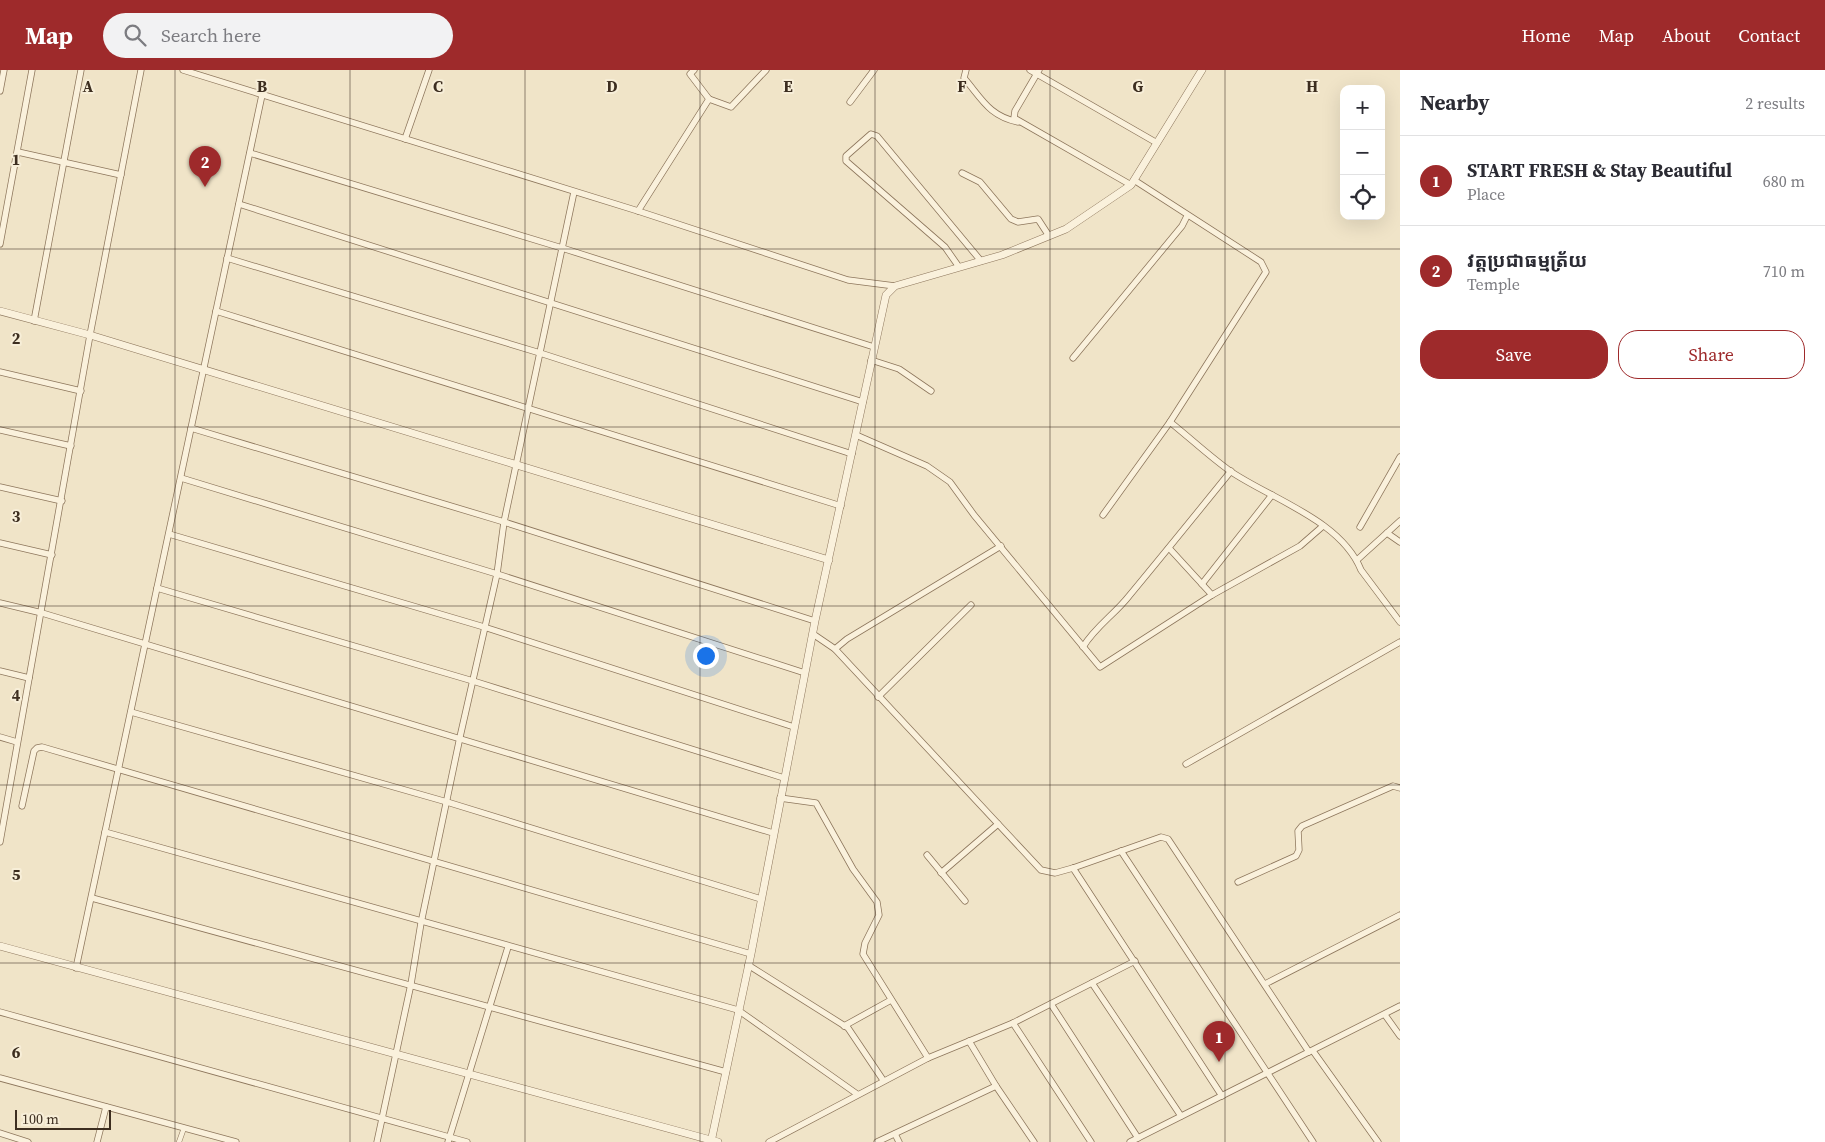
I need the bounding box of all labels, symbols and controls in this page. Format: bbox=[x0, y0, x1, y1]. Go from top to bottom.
search box bbox=[103, 13, 453, 58]
text: Map bbox=[25, 19, 73, 52]
icon: search bbox=[121, 21, 149, 49]
text: Search here bbox=[161, 22, 261, 48]
text: Home bbox=[1522, 23, 1571, 48]
text: Map bbox=[1599, 23, 1634, 48]
text: About bbox=[1662, 23, 1710, 48]
text: Contact bbox=[1738, 23, 1800, 48]
text: A bbox=[83, 75, 94, 97]
text: B bbox=[257, 75, 268, 97]
text: C bbox=[433, 75, 443, 97]
text: D bbox=[606, 75, 618, 97]
text: E bbox=[783, 75, 793, 97]
text: F bbox=[957, 75, 967, 97]
text: G bbox=[1133, 75, 1144, 97]
text: H bbox=[1306, 75, 1318, 97]
map controls bbox=[1340, 85, 1385, 220]
button: + bbox=[1340, 85, 1385, 130]
text: Nearby bbox=[1420, 88, 1490, 117]
text: 2 results bbox=[1745, 92, 1805, 114]
button: − bbox=[1340, 130, 1385, 175]
pin: 2 bbox=[189, 146, 221, 187]
text: 1 bbox=[12, 148, 20, 170]
text: START FRESH & Stay Beautiful bbox=[1467, 157, 1732, 183]
text: 1 bbox=[1432, 170, 1440, 192]
text: 680 m bbox=[1763, 170, 1805, 192]
button: locate bbox=[1340, 175, 1385, 220]
text: Place bbox=[1467, 183, 1505, 205]
text: វត្តប្រជាធម្មត្រ័យ bbox=[1467, 247, 1587, 273]
text: 2 bbox=[1432, 260, 1440, 282]
text: 710 m bbox=[1763, 260, 1805, 282]
text: Temple bbox=[1467, 273, 1520, 295]
text: 2 bbox=[12, 327, 21, 349]
button: Save bbox=[1420, 330, 1608, 379]
button: Share bbox=[1618, 330, 1805, 379]
text: 3 bbox=[12, 505, 21, 527]
your location bbox=[693, 643, 719, 669]
text: 4 bbox=[12, 684, 21, 706]
text: 5 bbox=[12, 863, 21, 885]
pin: 1 bbox=[1203, 1021, 1235, 1062]
text: 6 bbox=[12, 1041, 21, 1063]
scale bar bbox=[15, 1107, 111, 1130]
text: 100 m bbox=[22, 1109, 59, 1129]

